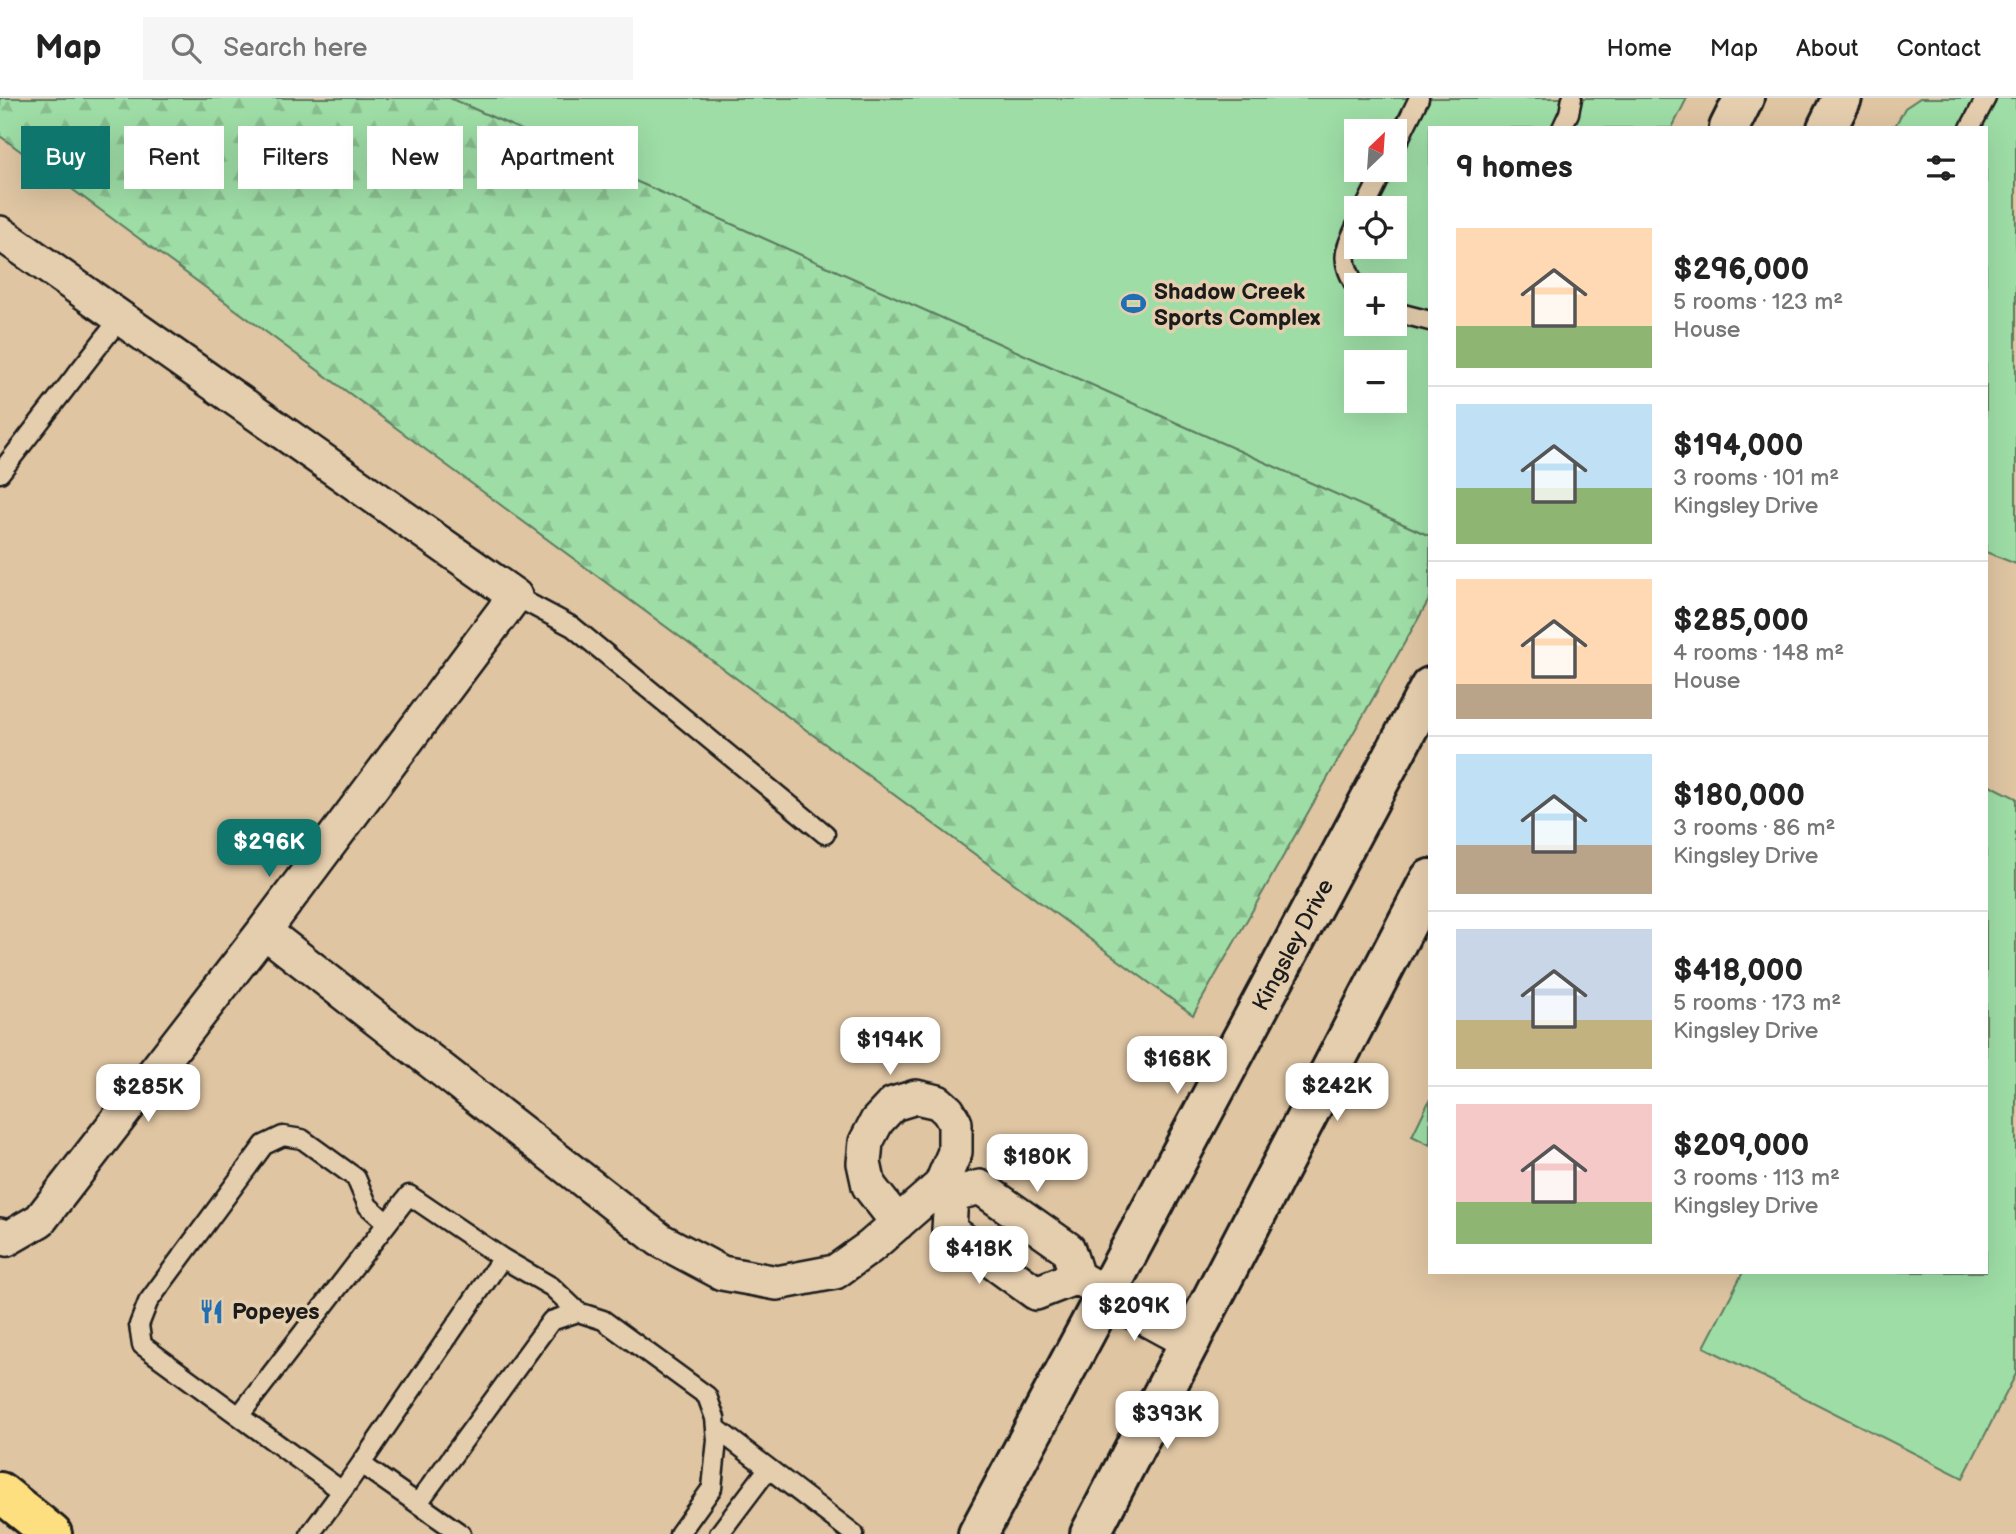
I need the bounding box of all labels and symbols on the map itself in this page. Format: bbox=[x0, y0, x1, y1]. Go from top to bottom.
north arrow bbox=[1344, 119, 1407, 182]
place label: Shadow Creek Sports Complex bbox=[1154, 278, 1321, 332]
sports icon: Shadow Creek Sports Complex bbox=[1120, 290, 1148, 318]
pin: $296K bbox=[220, 820, 318, 879]
street label: Kingsley Drive bbox=[1247, 874, 1340, 1016]
pin: $194K bbox=[841, 1018, 939, 1077]
pin: $168K bbox=[1128, 1037, 1226, 1096]
pin: $242K bbox=[1288, 1063, 1386, 1123]
pin: $285K bbox=[99, 1065, 197, 1124]
pin: $180K bbox=[988, 1134, 1086, 1194]
pin: $418K bbox=[930, 1226, 1028, 1286]
pin: $209K bbox=[1085, 1284, 1183, 1343]
restaurant icon: Popeyes bbox=[198, 1297, 226, 1325]
place label: Popeyes bbox=[232, 1298, 320, 1326]
pin: $393K bbox=[1118, 1392, 1216, 1451]

